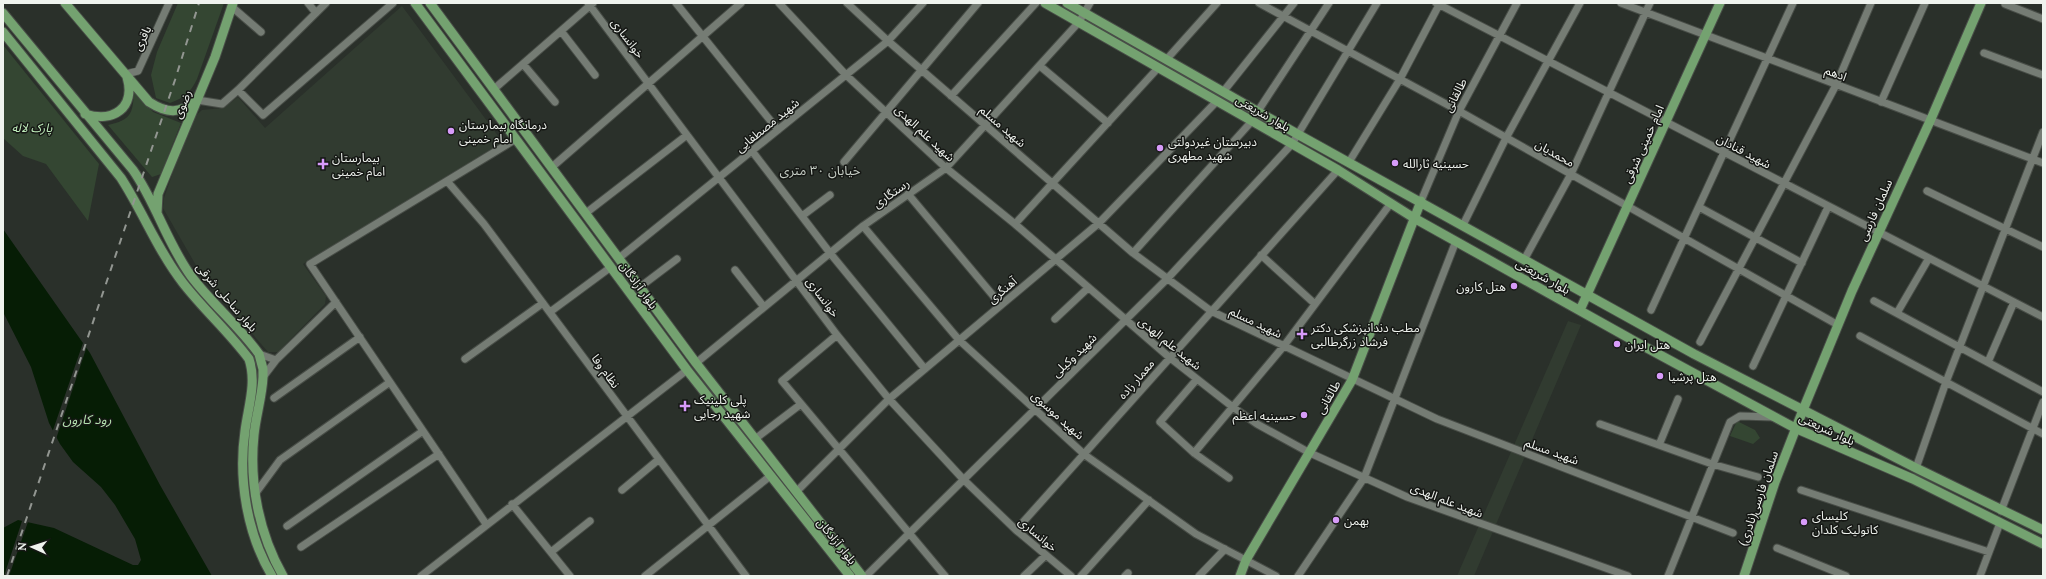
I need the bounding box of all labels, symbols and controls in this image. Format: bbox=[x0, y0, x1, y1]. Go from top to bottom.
street label: خوانساری bbox=[608, 15, 648, 61]
street label: باقری bbox=[130, 23, 154, 53]
street label: ادهم bbox=[1822, 62, 1849, 86]
street label: طالقانی bbox=[1440, 75, 1470, 115]
street label: رضوی bbox=[169, 87, 195, 121]
street label: بلوار شریعتی bbox=[1233, 92, 1293, 135]
street label: شهید مصطفایی bbox=[732, 95, 802, 155]
street label: شهید علم الهدی bbox=[891, 101, 958, 166]
street label: شهید مسلم bbox=[975, 102, 1029, 152]
street label: امام خمینی شرقی bbox=[1619, 102, 1669, 186]
place label: درمانگاه بیمارستان امام خمینی bbox=[459, 117, 547, 148]
park label: پارک لاله bbox=[12, 120, 53, 136]
marker: درمانگاه بیمارستان امام خمینی bbox=[446, 126, 456, 136]
street label: شهید قنادان bbox=[1714, 130, 1774, 172]
place label: دبیرستان غیردولتی شهید مطهری bbox=[1168, 134, 1257, 163]
street label: محمدیان bbox=[1533, 136, 1577, 170]
marker: دبیرستان غیردولتی شهید مطهری bbox=[1155, 143, 1165, 153]
place label: بیمارستان امام خمینی bbox=[332, 150, 385, 181]
place label: حسینیه ثارالله bbox=[1403, 156, 1469, 171]
marker: بیمارستان امام خمینی bbox=[317, 158, 329, 170]
marker: حسینیه ثارالله bbox=[1390, 158, 1400, 168]
district label: خیابان ۳۰ متری bbox=[780, 162, 861, 179]
street label: رستگاری bbox=[870, 175, 912, 211]
street label: سلمان فارسی bbox=[1855, 177, 1895, 243]
street label: بلوار شریعتی bbox=[1513, 255, 1573, 297]
street label: بلوار آزادگان bbox=[617, 258, 661, 312]
street label: بلوار ساحلی شرقی bbox=[193, 259, 261, 335]
street label: آهنگری bbox=[984, 273, 1020, 307]
street label: خوانساری bbox=[803, 274, 843, 320]
place label: هتل کارون bbox=[1456, 279, 1506, 294]
marker: هتل کارون bbox=[1509, 281, 1519, 291]
street label: شهید مسلم bbox=[1227, 303, 1285, 343]
street label: شهید علم الهدی bbox=[1134, 313, 1204, 374]
place label: مطب دندانپزشکی دکتر فرشاد زرگرطالبی bbox=[1310, 320, 1420, 349]
marker: مطب دندانپزشکی دکتر فرشاد زرگرطالبی bbox=[1296, 328, 1308, 340]
street label: شهید وکیلی bbox=[1048, 330, 1100, 380]
place label: هتل ایران bbox=[1625, 337, 1670, 352]
marker: هتل ایران bbox=[1612, 339, 1622, 349]
street label: نظام وفا bbox=[587, 351, 623, 392]
street label: معمار زاده bbox=[1115, 356, 1157, 402]
place label: هتل پرشیا bbox=[1668, 369, 1717, 385]
marker: هتل پرشیا bbox=[1655, 371, 1665, 381]
street label: طالقانی bbox=[1312, 378, 1344, 416]
street label: شهید موسوی bbox=[1029, 387, 1087, 443]
place label: پلی کلینیک شهید رجایی bbox=[694, 392, 750, 421]
marker: پلی کلینیک شهید رجایی bbox=[679, 400, 691, 412]
place label: حسینیه اعظم bbox=[1233, 408, 1296, 425]
marker: حسینیه اعظم bbox=[1299, 410, 1309, 420]
street label: بلوار شریعتی bbox=[1797, 410, 1857, 449]
water label: رود کارون bbox=[63, 411, 112, 428]
street label: شهید مسلم bbox=[1522, 434, 1581, 470]
street label: سلمان فارسی(نادری) bbox=[1735, 449, 1782, 548]
street label: شهید علم الهدی bbox=[1408, 479, 1485, 523]
place label: کلیسای کاتولیک کلدان bbox=[1812, 508, 1879, 537]
street label: خوانساری bbox=[1016, 513, 1060, 555]
place label: بهمن bbox=[1344, 513, 1369, 528]
street label: بلوار آزادگان bbox=[814, 515, 860, 567]
marker: بهمن bbox=[1331, 515, 1341, 525]
marker: کلیسای کاتولیک کلدان bbox=[1799, 517, 1809, 527]
north arrow bbox=[12, 527, 52, 567]
text: N bbox=[15, 541, 29, 551]

